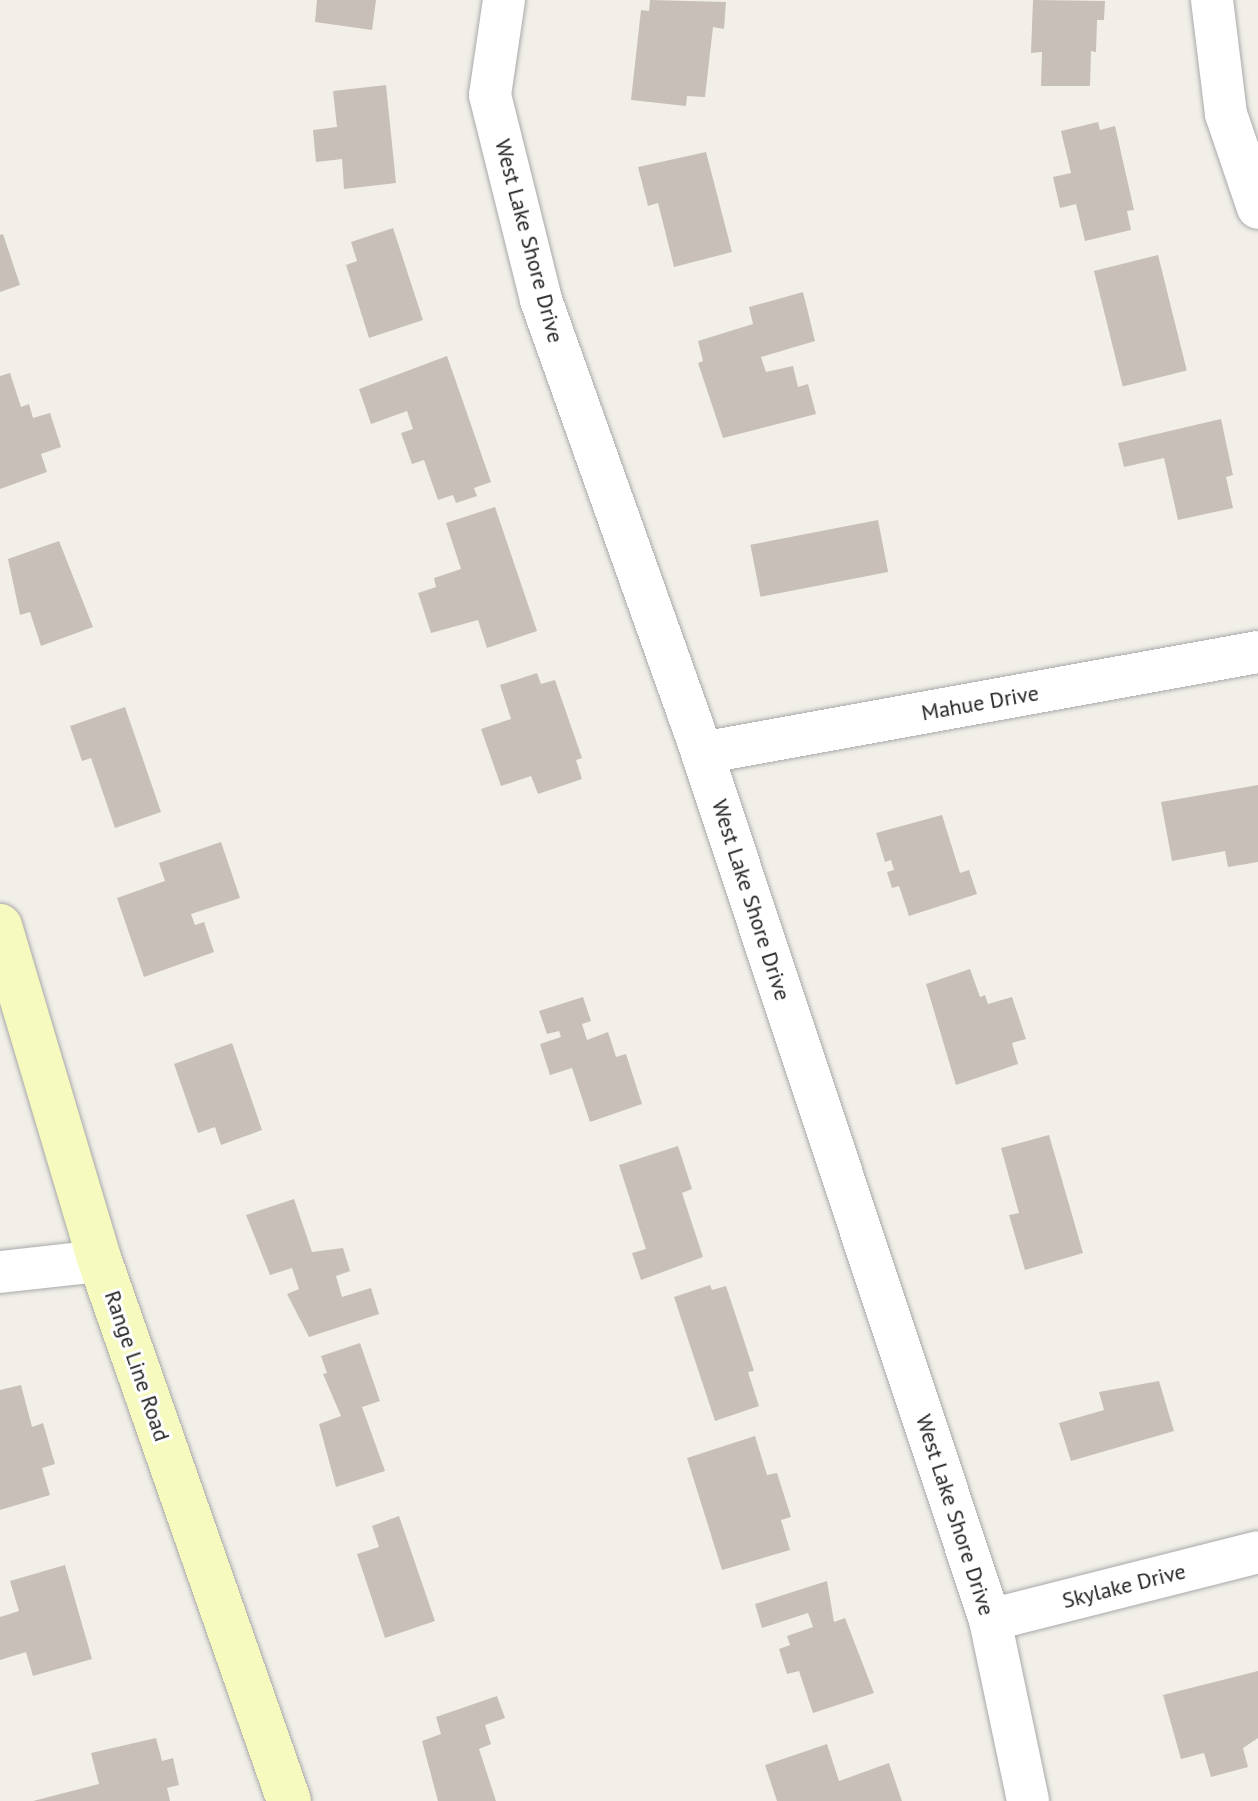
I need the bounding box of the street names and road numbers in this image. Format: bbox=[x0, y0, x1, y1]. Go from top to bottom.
street label: West Lake Shore Drive bbox=[489, 136, 569, 346]
street label: Mahue Drive bbox=[919, 680, 1041, 726]
street label: West Lake Shore Drive bbox=[706, 796, 796, 1004]
street label: Range Line Road bbox=[99, 1287, 175, 1445]
street label: West Lake Shore Drive bbox=[910, 1411, 1000, 1619]
street label: Skylake Drive bbox=[1060, 1558, 1188, 1614]

